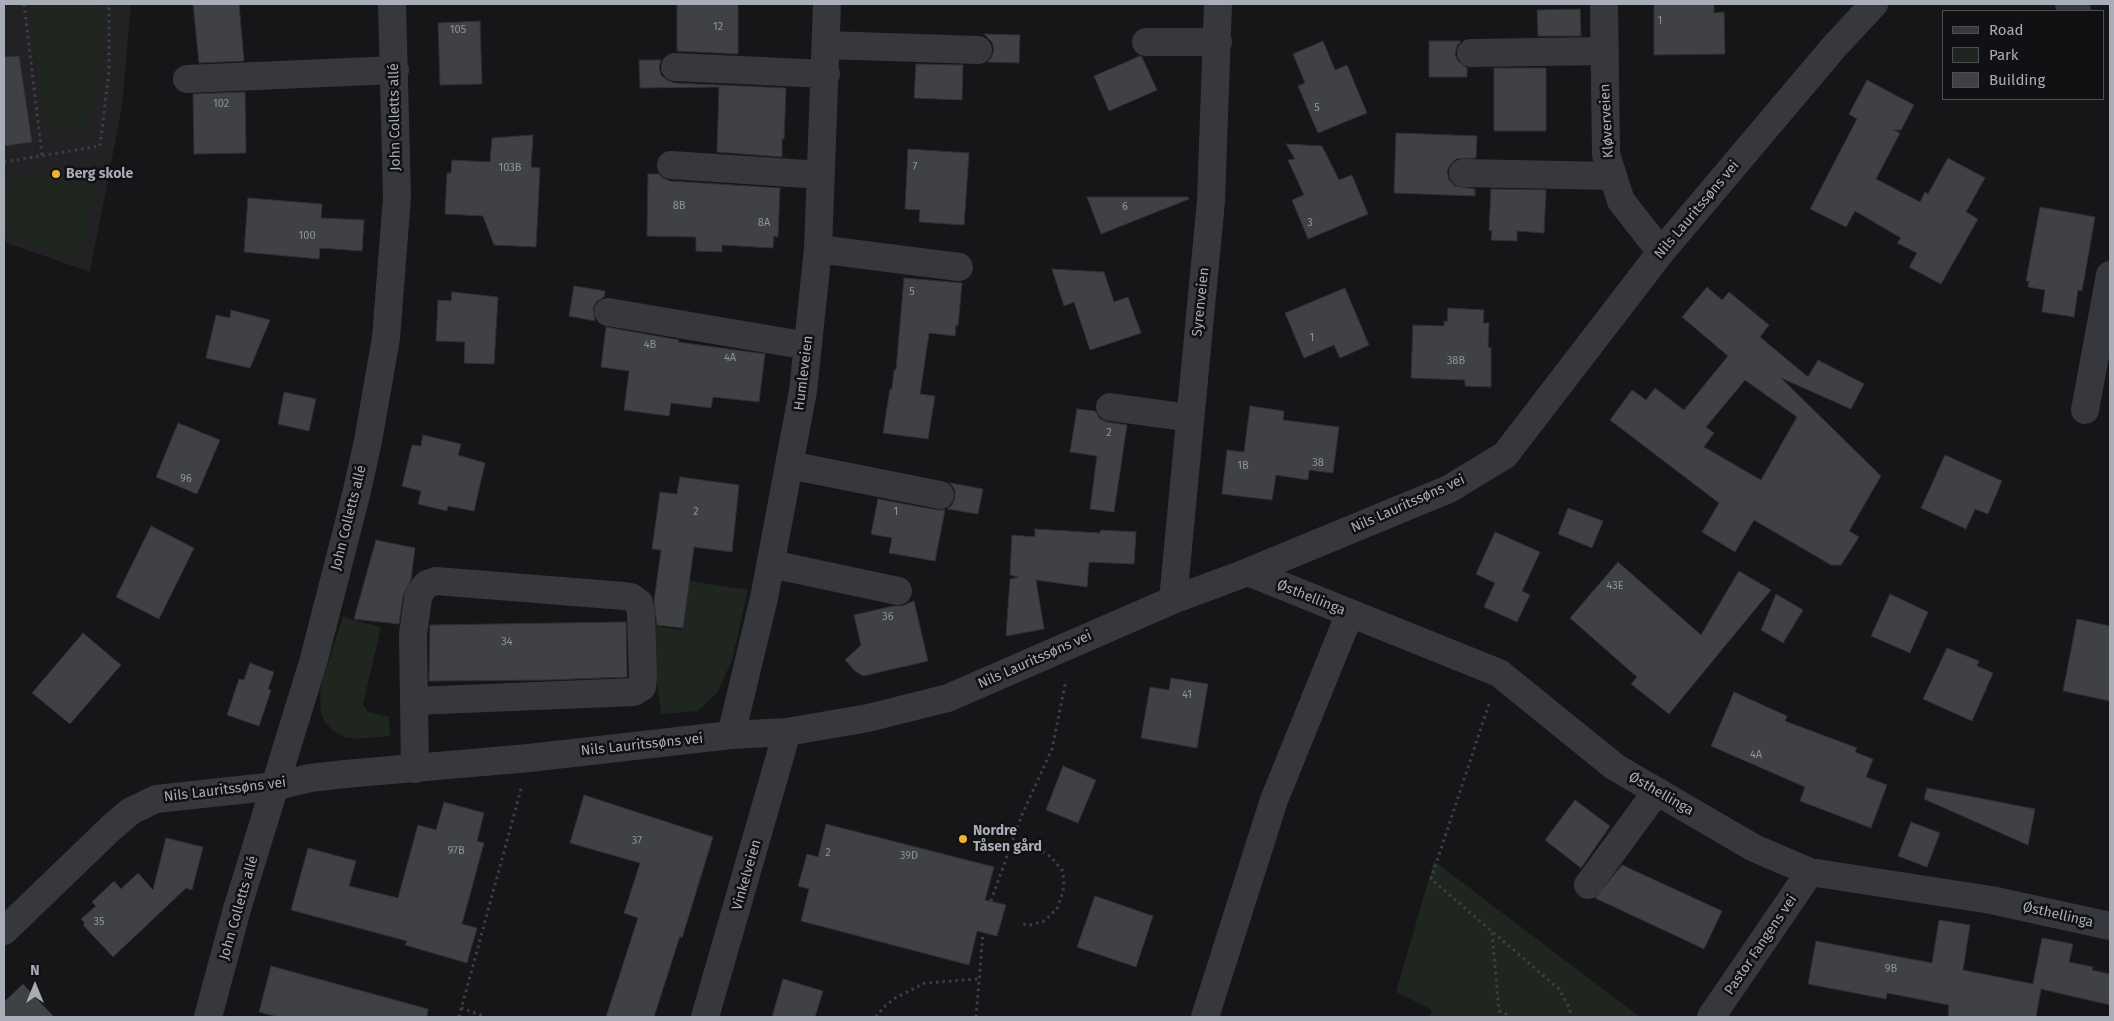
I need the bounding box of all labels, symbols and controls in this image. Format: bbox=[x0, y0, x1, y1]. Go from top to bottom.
legend bbox=[1942, 10, 2104, 100]
house number: 1 bbox=[1658, 14, 1662, 28]
house number: 12 bbox=[713, 20, 723, 34]
text: Road bbox=[1989, 21, 2024, 39]
house number: 105 bbox=[450, 23, 466, 37]
text: Park bbox=[1989, 46, 2019, 64]
street label: John Colletts allé bbox=[386, 63, 404, 171]
text: Building bbox=[1989, 71, 2045, 89]
street label: Kløverveien bbox=[1597, 83, 1617, 159]
house number: 102 bbox=[213, 97, 229, 111]
house number: 5 bbox=[1314, 101, 1320, 115]
street label: Nils Lauritssøns vei bbox=[1651, 158, 1743, 262]
house number: 7 bbox=[913, 160, 917, 174]
house number: 103B bbox=[499, 161, 521, 175]
place label: Berg skole bbox=[66, 166, 133, 182]
marker: Berg skole bbox=[50, 168, 62, 180]
house number: 8B bbox=[673, 199, 685, 213]
house number: 6 bbox=[1122, 200, 1128, 214]
house number: 8A bbox=[758, 216, 770, 230]
house number: 3 bbox=[1307, 216, 1313, 230]
house number: 100 bbox=[298, 229, 316, 243]
street label: Syrenveien bbox=[1189, 267, 1213, 337]
house number: 5 bbox=[909, 285, 915, 299]
house number: 1 bbox=[1310, 331, 1314, 345]
street label: Humleveien bbox=[791, 334, 817, 412]
house number: 4B bbox=[644, 338, 656, 352]
house number: 4A bbox=[724, 351, 736, 365]
house number: 38B bbox=[1447, 354, 1465, 368]
house number: 2 bbox=[1106, 426, 1112, 440]
house number: 38 bbox=[1312, 456, 1324, 470]
house number: 1B bbox=[1237, 459, 1249, 473]
street label: John Colletts allé bbox=[328, 464, 370, 572]
street label: Nils Lauritssøns vei bbox=[1348, 471, 1468, 537]
house number: 96 bbox=[180, 472, 192, 486]
house number: 2 bbox=[693, 505, 699, 519]
house number: 1 bbox=[894, 505, 898, 519]
street label: Østhellinga bbox=[1274, 577, 1348, 619]
house number: 43E bbox=[1606, 579, 1624, 593]
house number: 36 bbox=[882, 610, 894, 624]
street label: Nils Lauritssøns vei bbox=[975, 627, 1095, 693]
house number: 34 bbox=[501, 635, 513, 649]
house number: 41 bbox=[1182, 688, 1192, 702]
street label: Nils Lauritssøns vei bbox=[580, 730, 704, 760]
house number: 4A bbox=[1750, 748, 1762, 762]
street label: Østhellinga bbox=[1626, 769, 1696, 819]
street label: Nils Lauritssøns vei bbox=[163, 774, 287, 806]
place label: Nordre Tåsen gård bbox=[973, 823, 1042, 856]
marker: Nordre Tåsen gård bbox=[957, 833, 969, 845]
house number: 37 bbox=[632, 834, 642, 848]
street label: Vinkelveien bbox=[729, 838, 765, 912]
house number: 97B bbox=[447, 844, 465, 858]
house number: 2 bbox=[825, 846, 831, 860]
house number: 39D bbox=[900, 849, 918, 863]
street label: John Colletts allé bbox=[216, 854, 262, 962]
street label: Pastor Fangens vei bbox=[1721, 892, 1801, 998]
street label: Østhellinga bbox=[2021, 899, 2095, 931]
house number: 35 bbox=[94, 915, 104, 929]
north arrow bbox=[10, 961, 60, 1011]
text: N bbox=[30, 962, 40, 979]
house number: 9B bbox=[1885, 962, 1897, 976]

